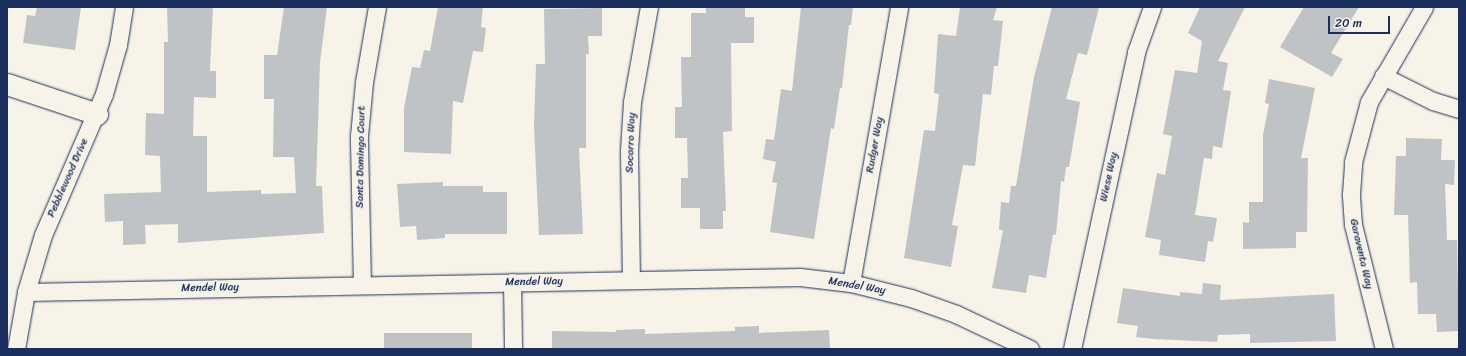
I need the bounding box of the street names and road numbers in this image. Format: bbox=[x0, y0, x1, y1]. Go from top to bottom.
street label: Santa Domingo Court bbox=[354, 106, 368, 208]
street label: Socorro Way bbox=[623, 112, 639, 174]
street label: Rudger Way bbox=[864, 116, 886, 174]
street label: Pebblewood Drive bbox=[45, 136, 91, 220]
street label: Wiese Way bbox=[1097, 151, 1121, 203]
street label: Garaventa Way bbox=[1347, 218, 1375, 290]
street label: Mendel Way bbox=[827, 274, 887, 298]
street label: Mendel Way bbox=[505, 275, 563, 289]
street label: Mendel Way bbox=[181, 281, 239, 295]

